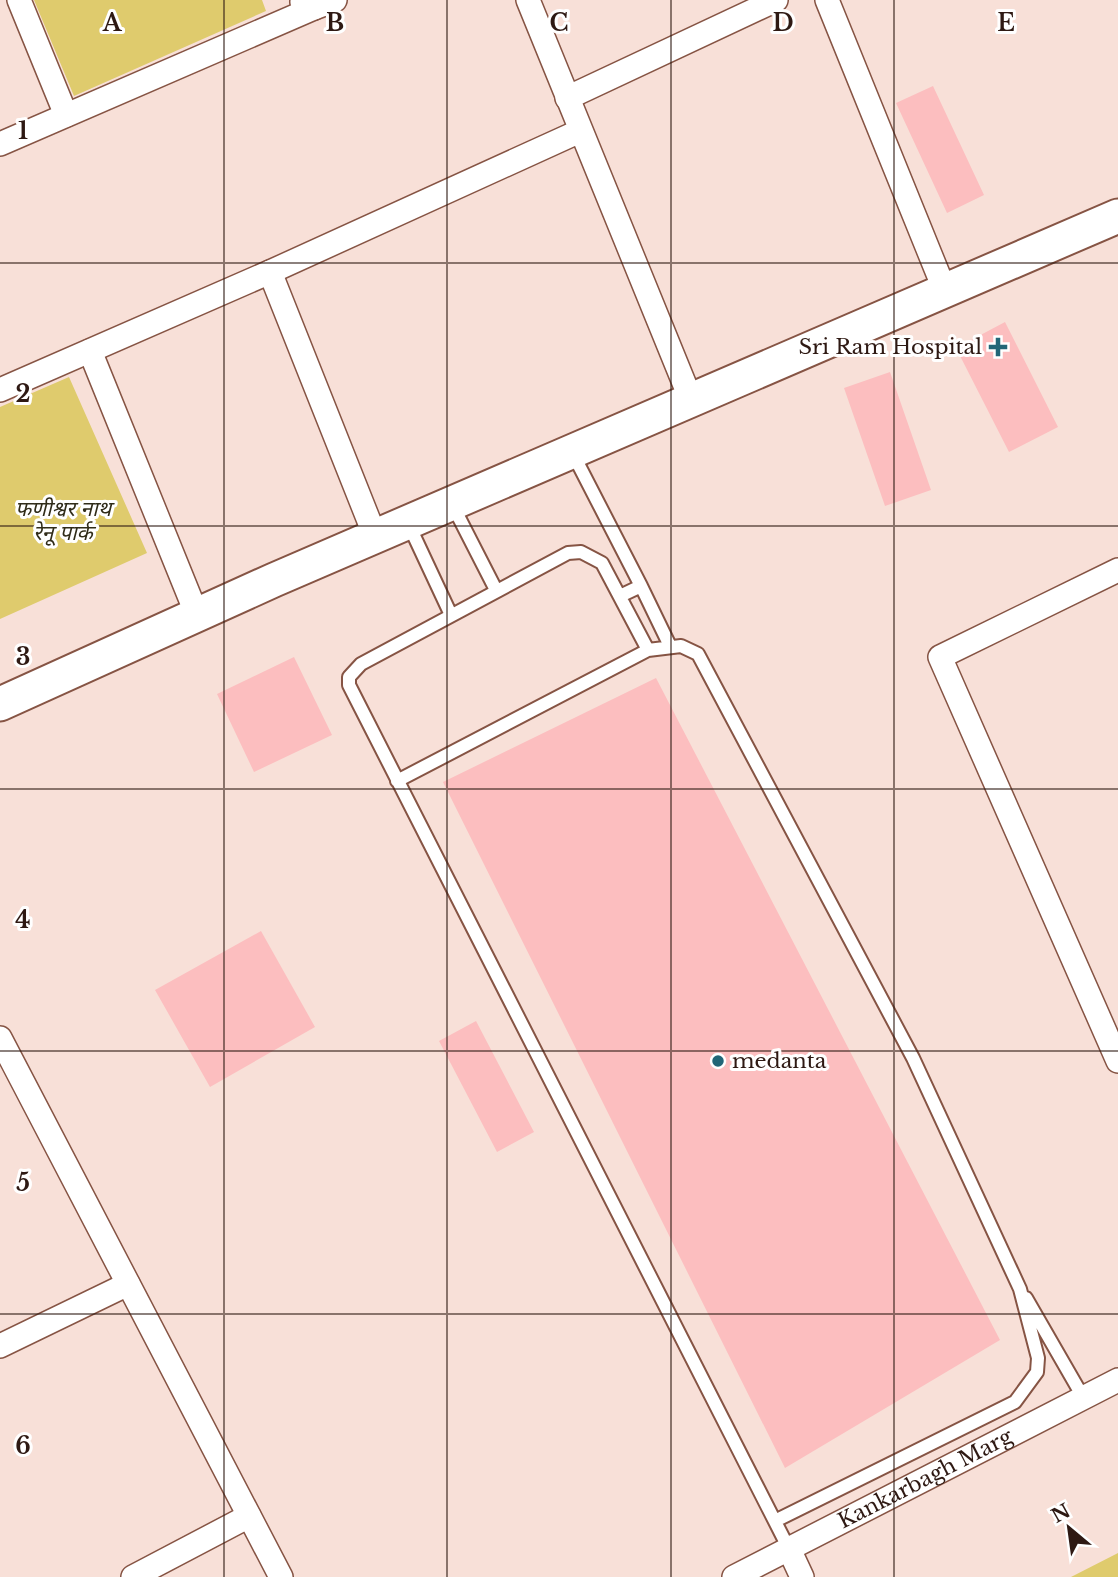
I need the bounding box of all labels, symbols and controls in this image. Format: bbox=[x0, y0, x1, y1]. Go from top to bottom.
text: A bbox=[102, 9, 123, 37]
text: B bbox=[326, 9, 344, 37]
text: C bbox=[550, 9, 568, 37]
text: D bbox=[772, 9, 794, 37]
text: E bbox=[997, 9, 1015, 37]
text: 1 bbox=[18, 117, 28, 145]
place label: Sri Ram Hospital bbox=[799, 334, 982, 360]
marker: Sri Ram Hospital bbox=[988, 337, 1008, 357]
text: 2 bbox=[16, 380, 30, 408]
park label: फणीश्वर नाथ रेनू पार्क bbox=[15, 496, 115, 546]
text: 3 bbox=[16, 643, 30, 671]
text: 4 bbox=[15, 906, 31, 934]
place label: medanta bbox=[732, 1048, 827, 1074]
marker: medanta bbox=[710, 1053, 726, 1069]
text: 5 bbox=[16, 1169, 30, 1197]
street label: Kankarbagh Marg bbox=[834, 1423, 1017, 1534]
text: 6 bbox=[15, 1432, 31, 1460]
north arrow bbox=[1034, 1493, 1104, 1563]
text: N bbox=[1048, 1499, 1075, 1528]

